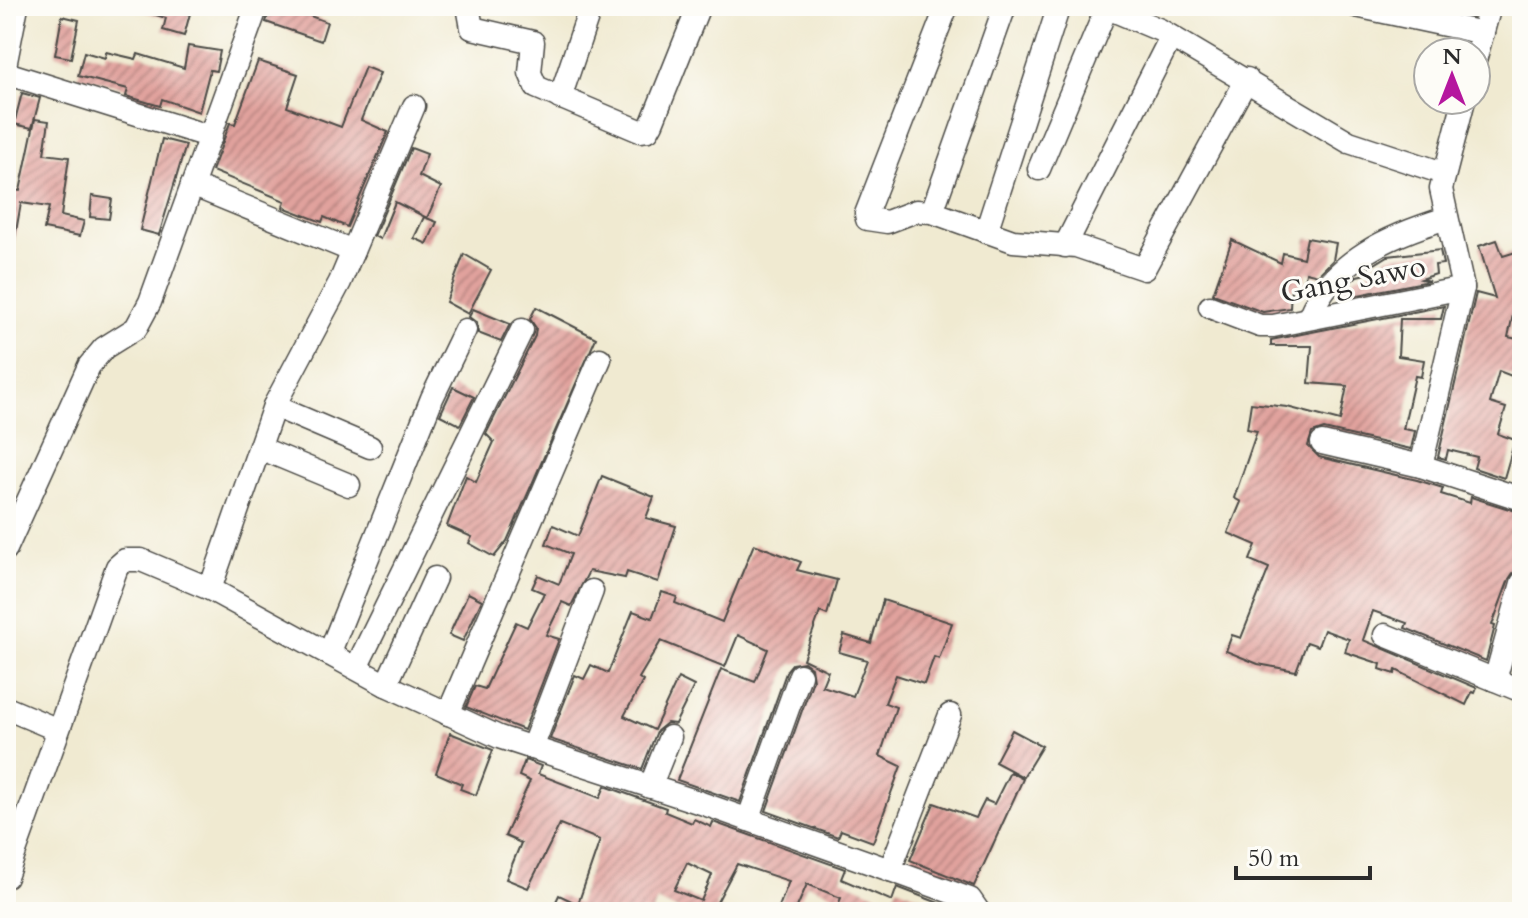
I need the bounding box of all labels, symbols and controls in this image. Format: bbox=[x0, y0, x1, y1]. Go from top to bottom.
north arrow bbox=[1412, 36, 1492, 116]
text: N bbox=[1442, 42, 1462, 72]
street label: Gang Sawo bbox=[1277, 245, 1429, 314]
scale bar bbox=[1236, 830, 1370, 880]
text: 50 m bbox=[1248, 842, 1300, 875]

